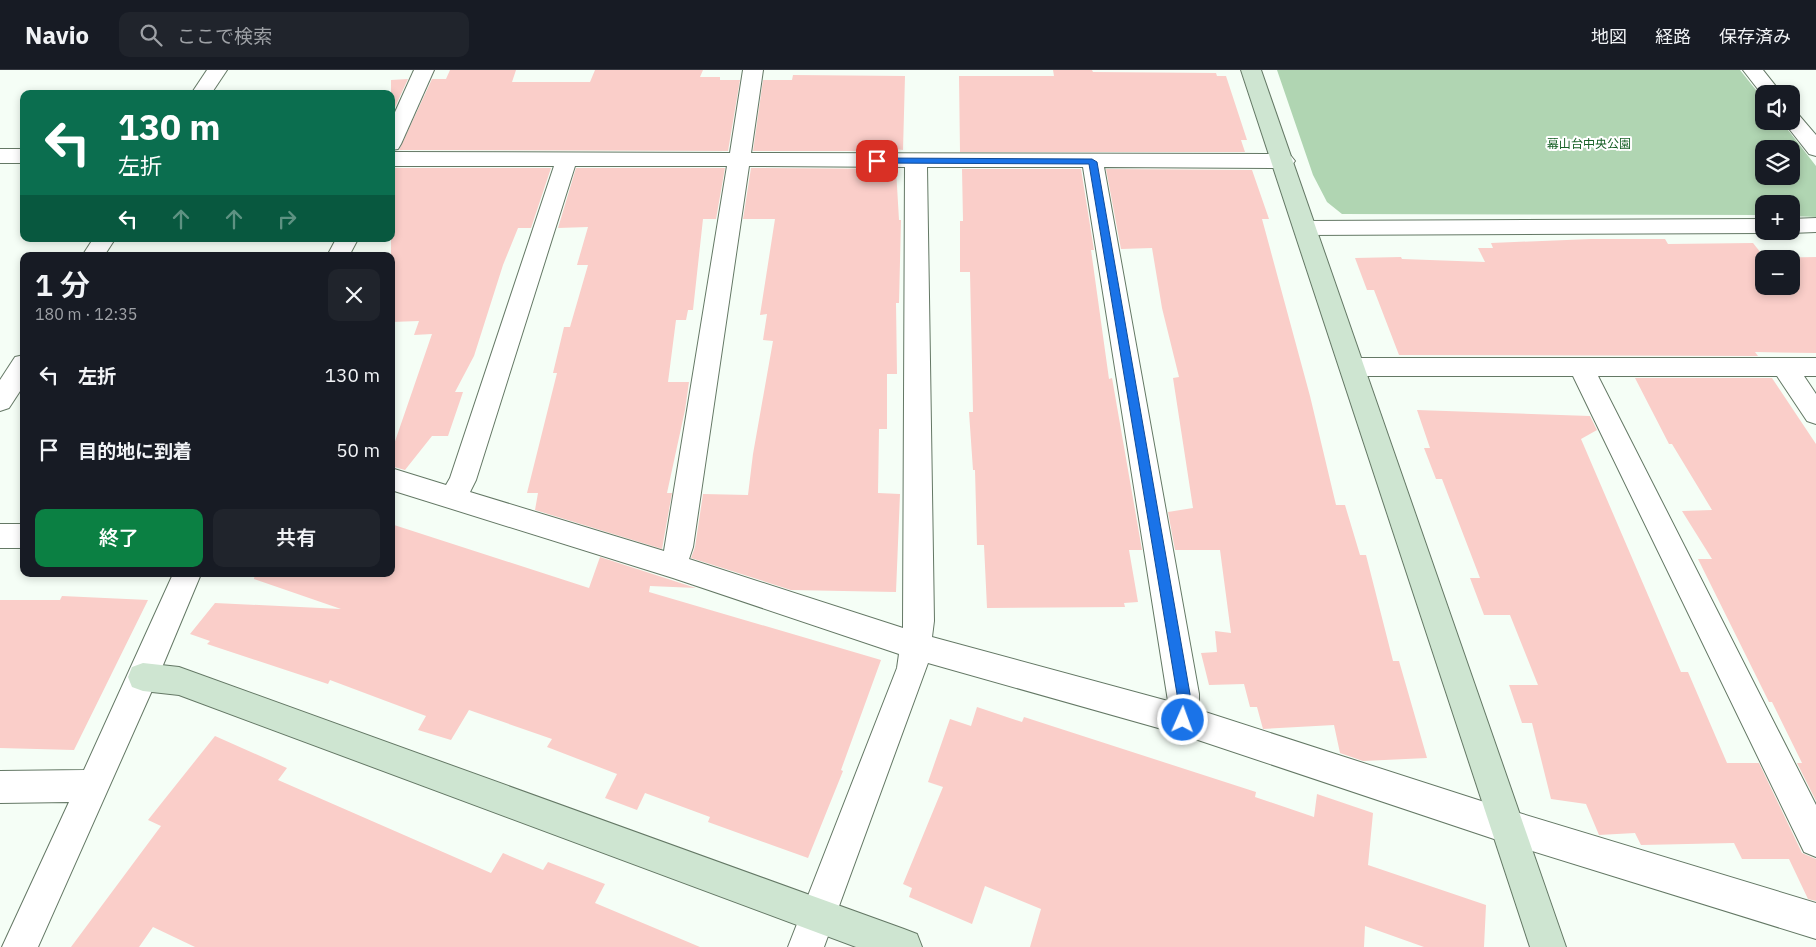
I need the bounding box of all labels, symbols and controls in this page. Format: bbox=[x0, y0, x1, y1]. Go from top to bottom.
search box bbox=[119, 12, 469, 57]
text: Navio bbox=[25, 19, 89, 51]
icon: search bbox=[137, 21, 165, 49]
text: ここで検索 bbox=[177, 24, 272, 48]
text: 地図 bbox=[1591, 25, 1627, 48]
text: 経路 bbox=[1655, 25, 1691, 48]
text: 保存済み bbox=[1719, 25, 1791, 48]
map controls bbox=[1755, 85, 1800, 295]
button: sound bbox=[1755, 85, 1800, 130]
text: 130 m bbox=[118, 104, 221, 150]
icon: left bbox=[35, 110, 100, 175]
park label: 幕山台中央公園 bbox=[1547, 136, 1631, 151]
pin bbox=[856, 140, 898, 182]
button: layers bbox=[1755, 140, 1800, 185]
icon: arrive bbox=[863, 147, 891, 175]
text: 左折 bbox=[118, 151, 162, 180]
button: + bbox=[1755, 195, 1800, 240]
icon: left bbox=[114, 205, 142, 233]
icon: ahead bbox=[167, 205, 195, 233]
icon: ahead bbox=[220, 205, 248, 233]
icon: right bbox=[273, 205, 301, 233]
button: − bbox=[1755, 250, 1800, 295]
text: 1 分 bbox=[35, 265, 90, 304]
button: close bbox=[328, 269, 380, 321]
text: 180 m · 12:35 bbox=[35, 304, 137, 324]
icon: left bbox=[35, 361, 63, 389]
text: 130 m bbox=[325, 363, 380, 387]
text: 左折 bbox=[78, 364, 116, 388]
icon: arrive bbox=[35, 436, 63, 464]
text: 50 m bbox=[336, 438, 380, 462]
text: 目的地に到着 bbox=[78, 439, 192, 463]
button: 終了 bbox=[35, 509, 203, 567]
button: 共有 bbox=[213, 509, 380, 567]
position arrow bbox=[1156, 693, 1208, 745]

